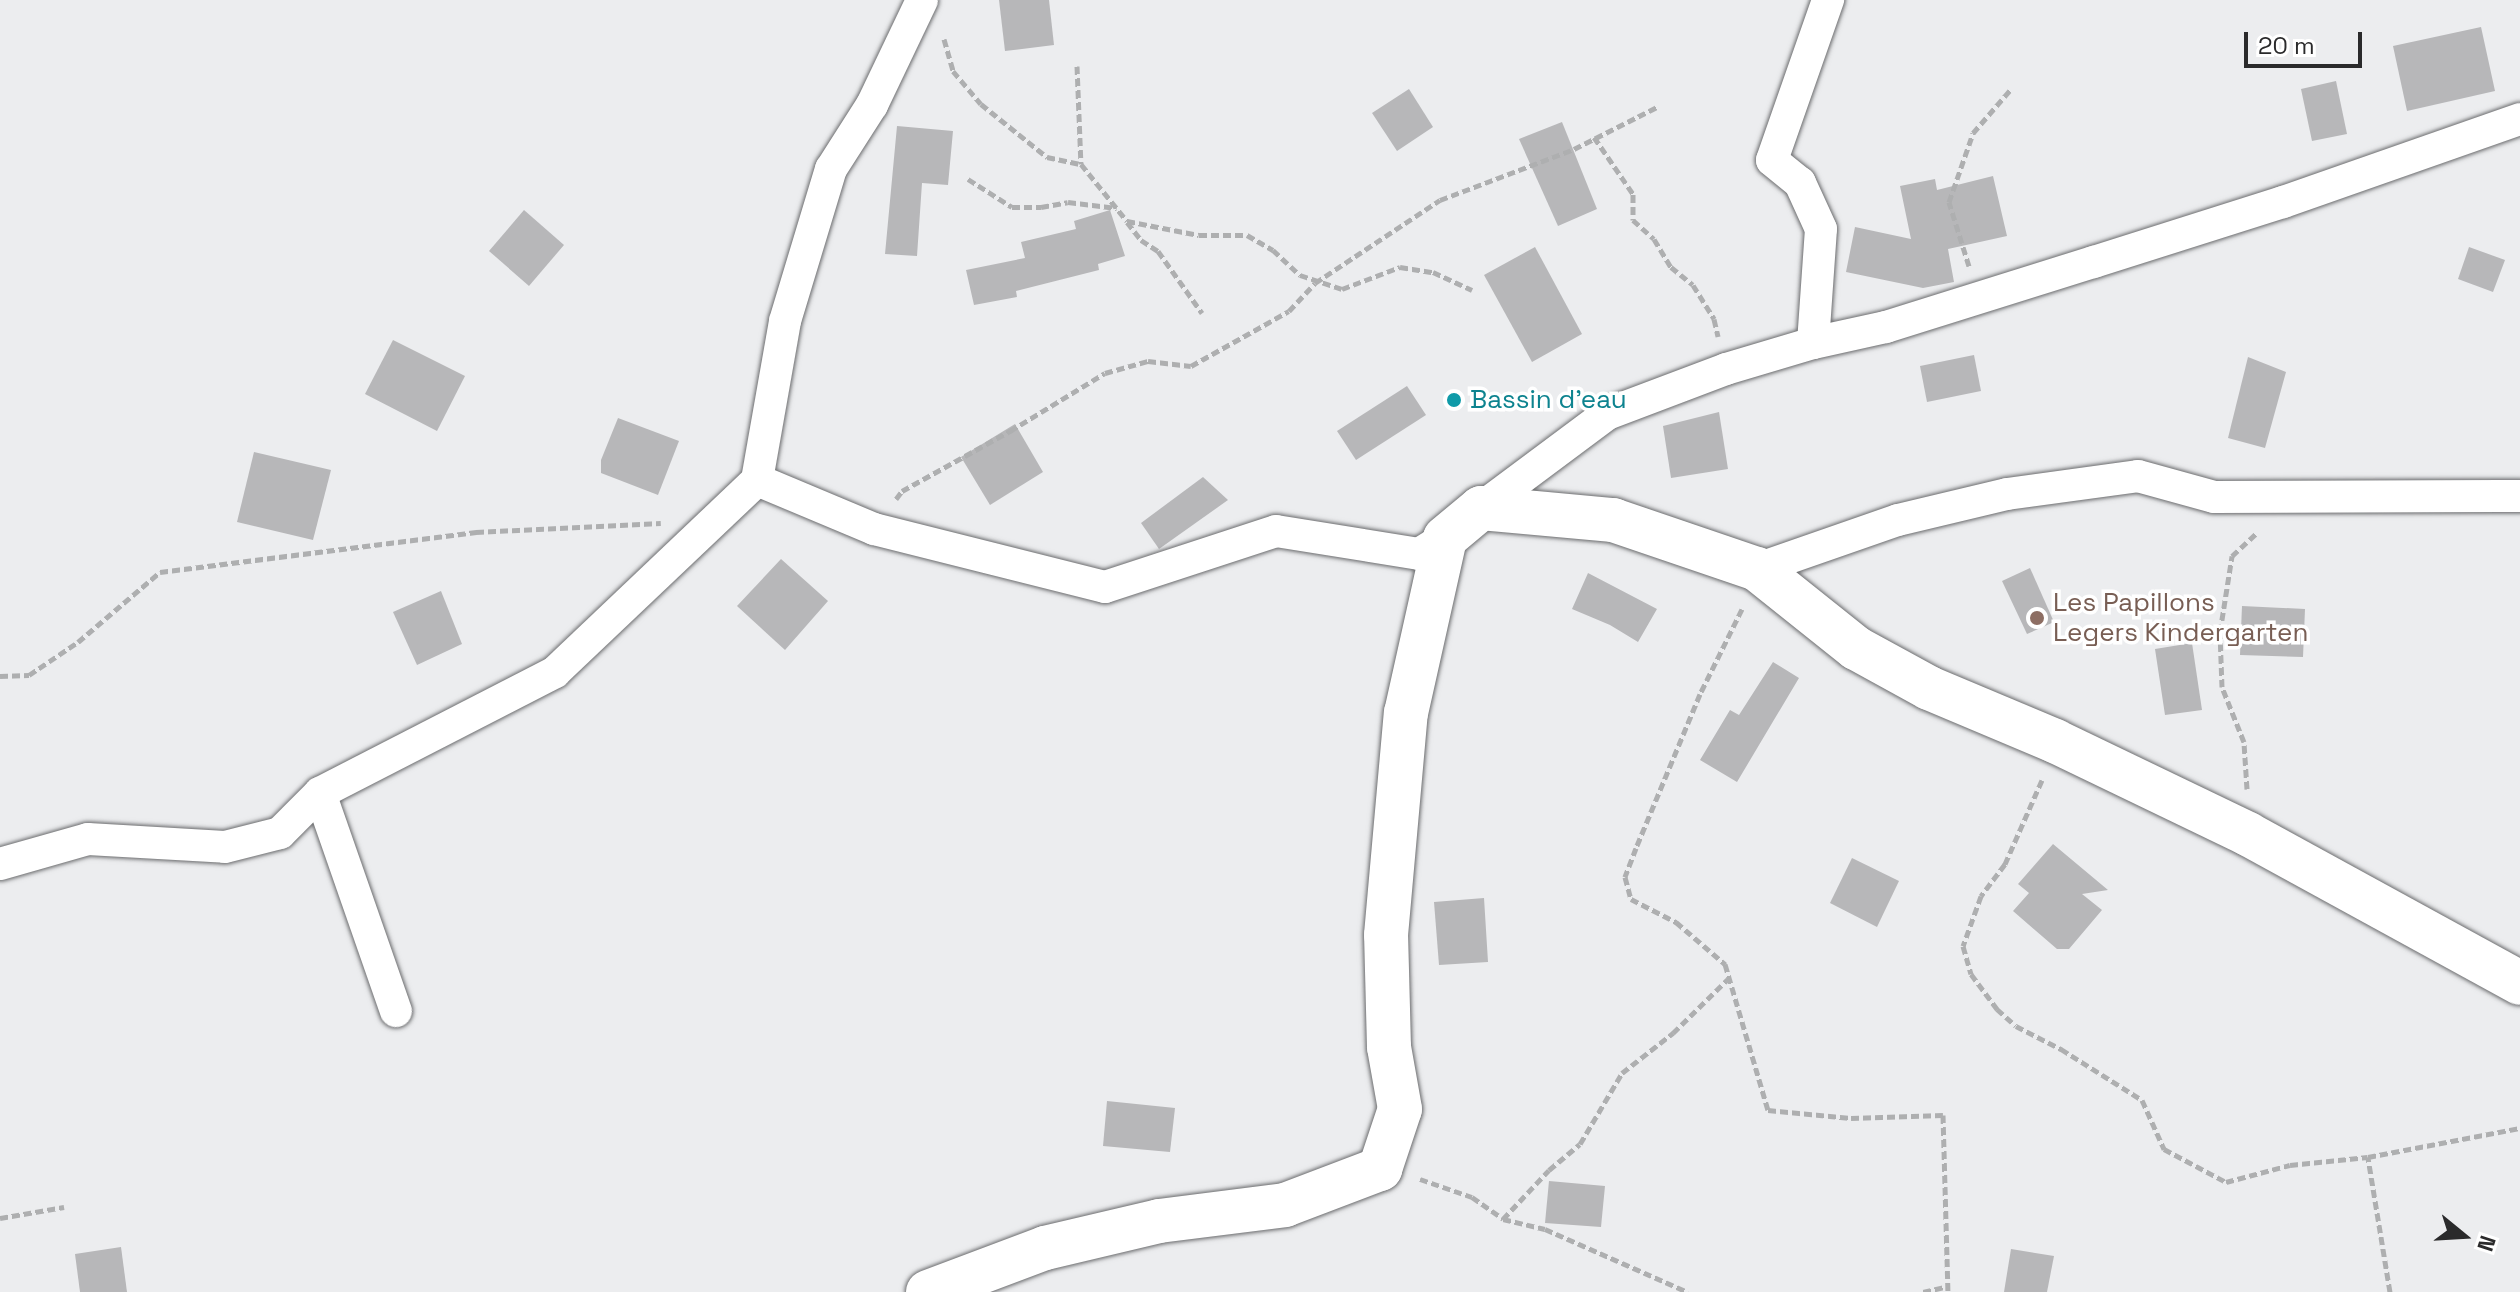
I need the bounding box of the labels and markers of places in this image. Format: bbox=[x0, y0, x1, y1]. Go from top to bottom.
place label: Bassin d'eau bbox=[1470, 384, 1627, 416]
marker: Bassin d'eau bbox=[1445, 391, 1463, 409]
place label: Les Papillons Legers Kindergarten bbox=[2053, 587, 2308, 648]
marker: Les Papillons Legers Kindergarten bbox=[2028, 609, 2046, 627]

